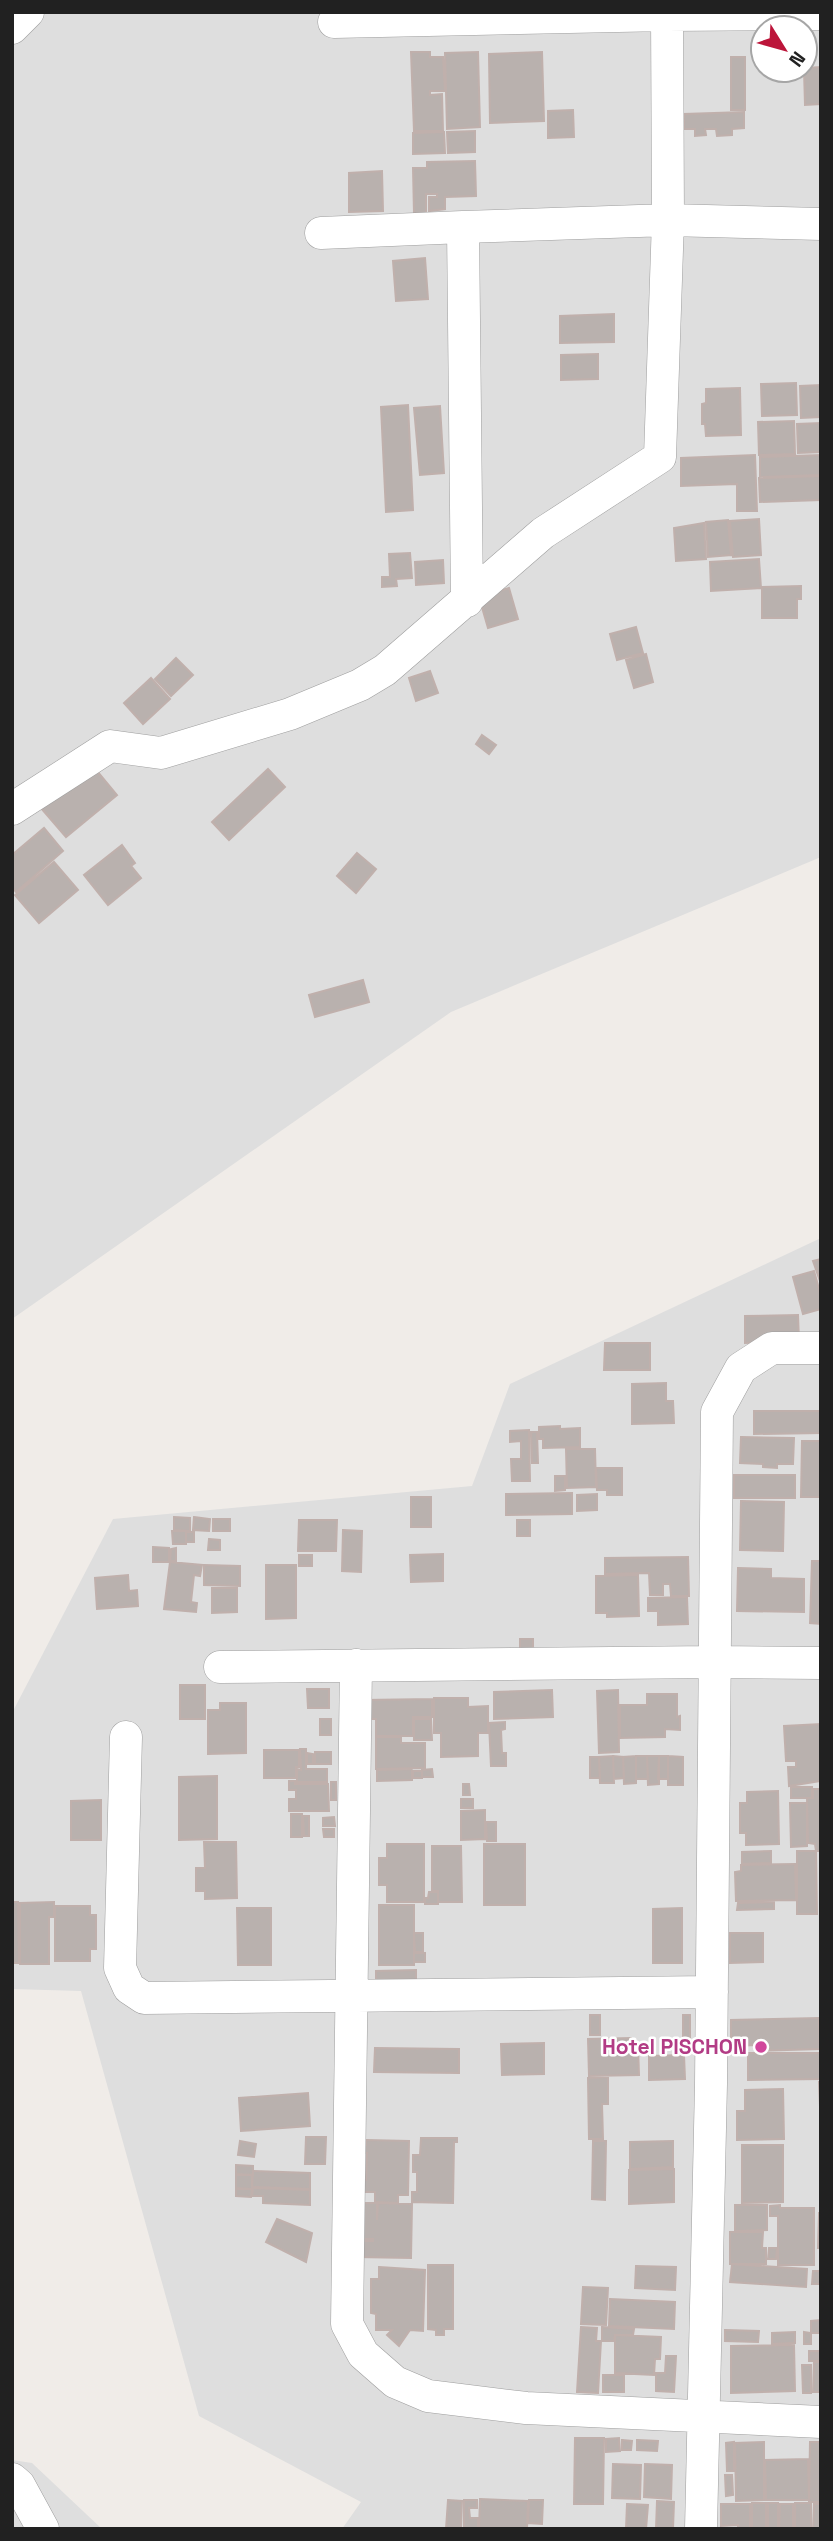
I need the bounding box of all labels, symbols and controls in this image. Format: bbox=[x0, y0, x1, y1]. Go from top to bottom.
north arrow bbox=[749, 14, 819, 84]
text: N bbox=[783, 46, 811, 72]
place label: Hotel PISCHON bbox=[602, 2033, 747, 2060]
marker: Hotel PISCHON bbox=[753, 2039, 769, 2055]

